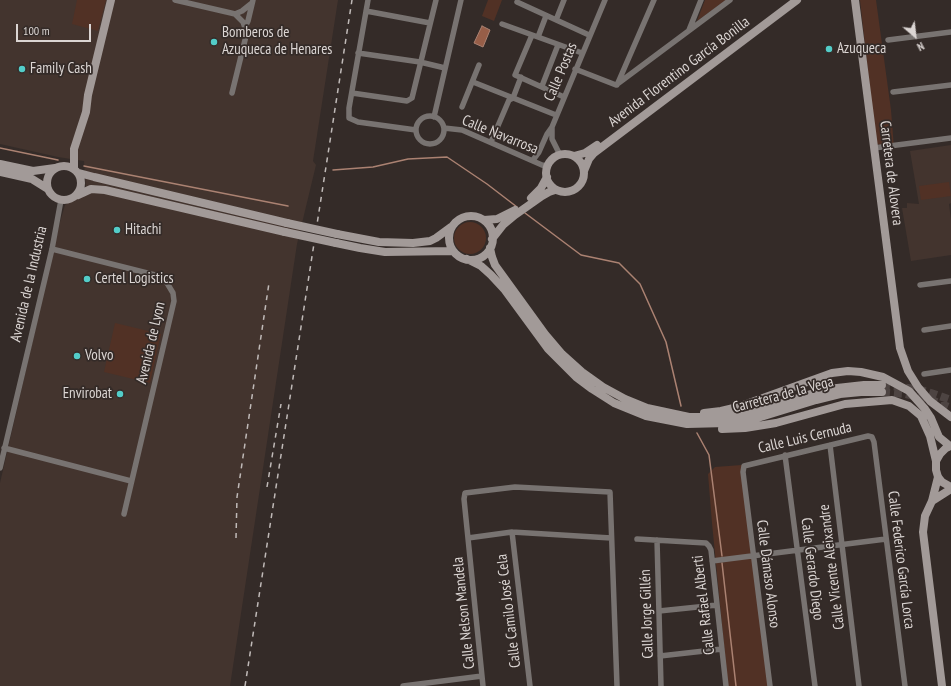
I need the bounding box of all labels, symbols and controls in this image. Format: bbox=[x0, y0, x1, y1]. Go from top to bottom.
street label: Avenida Florentino García Bonilla bbox=[605, 13, 753, 131]
scale bar bbox=[18, 16, 93, 42]
north arrow bbox=[895, 16, 935, 56]
text: 100 m bbox=[23, 23, 50, 38]
place label: Bomberos de Azuqueca de Henares bbox=[222, 24, 332, 59]
marker: Bomberos de Azuqueca de Henares bbox=[209, 37, 219, 47]
text: N bbox=[915, 39, 927, 54]
street label: Calle Postas bbox=[541, 40, 581, 104]
place label: Azuqueca bbox=[837, 40, 886, 58]
marker: Azuqueca bbox=[824, 44, 834, 54]
place label: Family Cash bbox=[30, 60, 92, 78]
marker: Family Cash bbox=[17, 64, 27, 74]
street label: Calle Navarrosa bbox=[459, 112, 541, 158]
street label: Carretera de Alovera bbox=[876, 120, 906, 226]
place label: Hitachi bbox=[125, 221, 162, 239]
street label: Avenida de la Industria bbox=[7, 224, 51, 344]
marker: Hitachi bbox=[112, 225, 122, 235]
place label: Certel Logistics bbox=[95, 270, 174, 288]
marker: Certel Logistics bbox=[82, 274, 92, 284]
street label: Avenida de Lyon bbox=[133, 300, 169, 386]
place label: Volvo bbox=[85, 347, 113, 365]
marker: Volvo bbox=[72, 351, 82, 361]
street label: Carretera de la Vega bbox=[730, 373, 836, 417]
place label: Envirobat bbox=[63, 385, 112, 403]
marker: Envirobat bbox=[115, 389, 125, 399]
street label: Calle Luis Cernuda bbox=[756, 418, 854, 458]
street label: Calle Federico García Lorca bbox=[884, 490, 918, 630]
street label: Calle Vicente Aleixandre bbox=[815, 503, 849, 631]
street label: Calle Gerardo Diego bbox=[797, 517, 827, 621]
street label: Calle Dámaso Alonso bbox=[752, 519, 784, 629]
street label: Calle Camilo José Cela bbox=[493, 553, 525, 669]
street label: Calle Rafael Alberti bbox=[689, 554, 719, 656]
street label: Calle Nelson Mandela bbox=[449, 556, 479, 670]
street label: Calle Jorge Gillén bbox=[636, 569, 658, 659]

